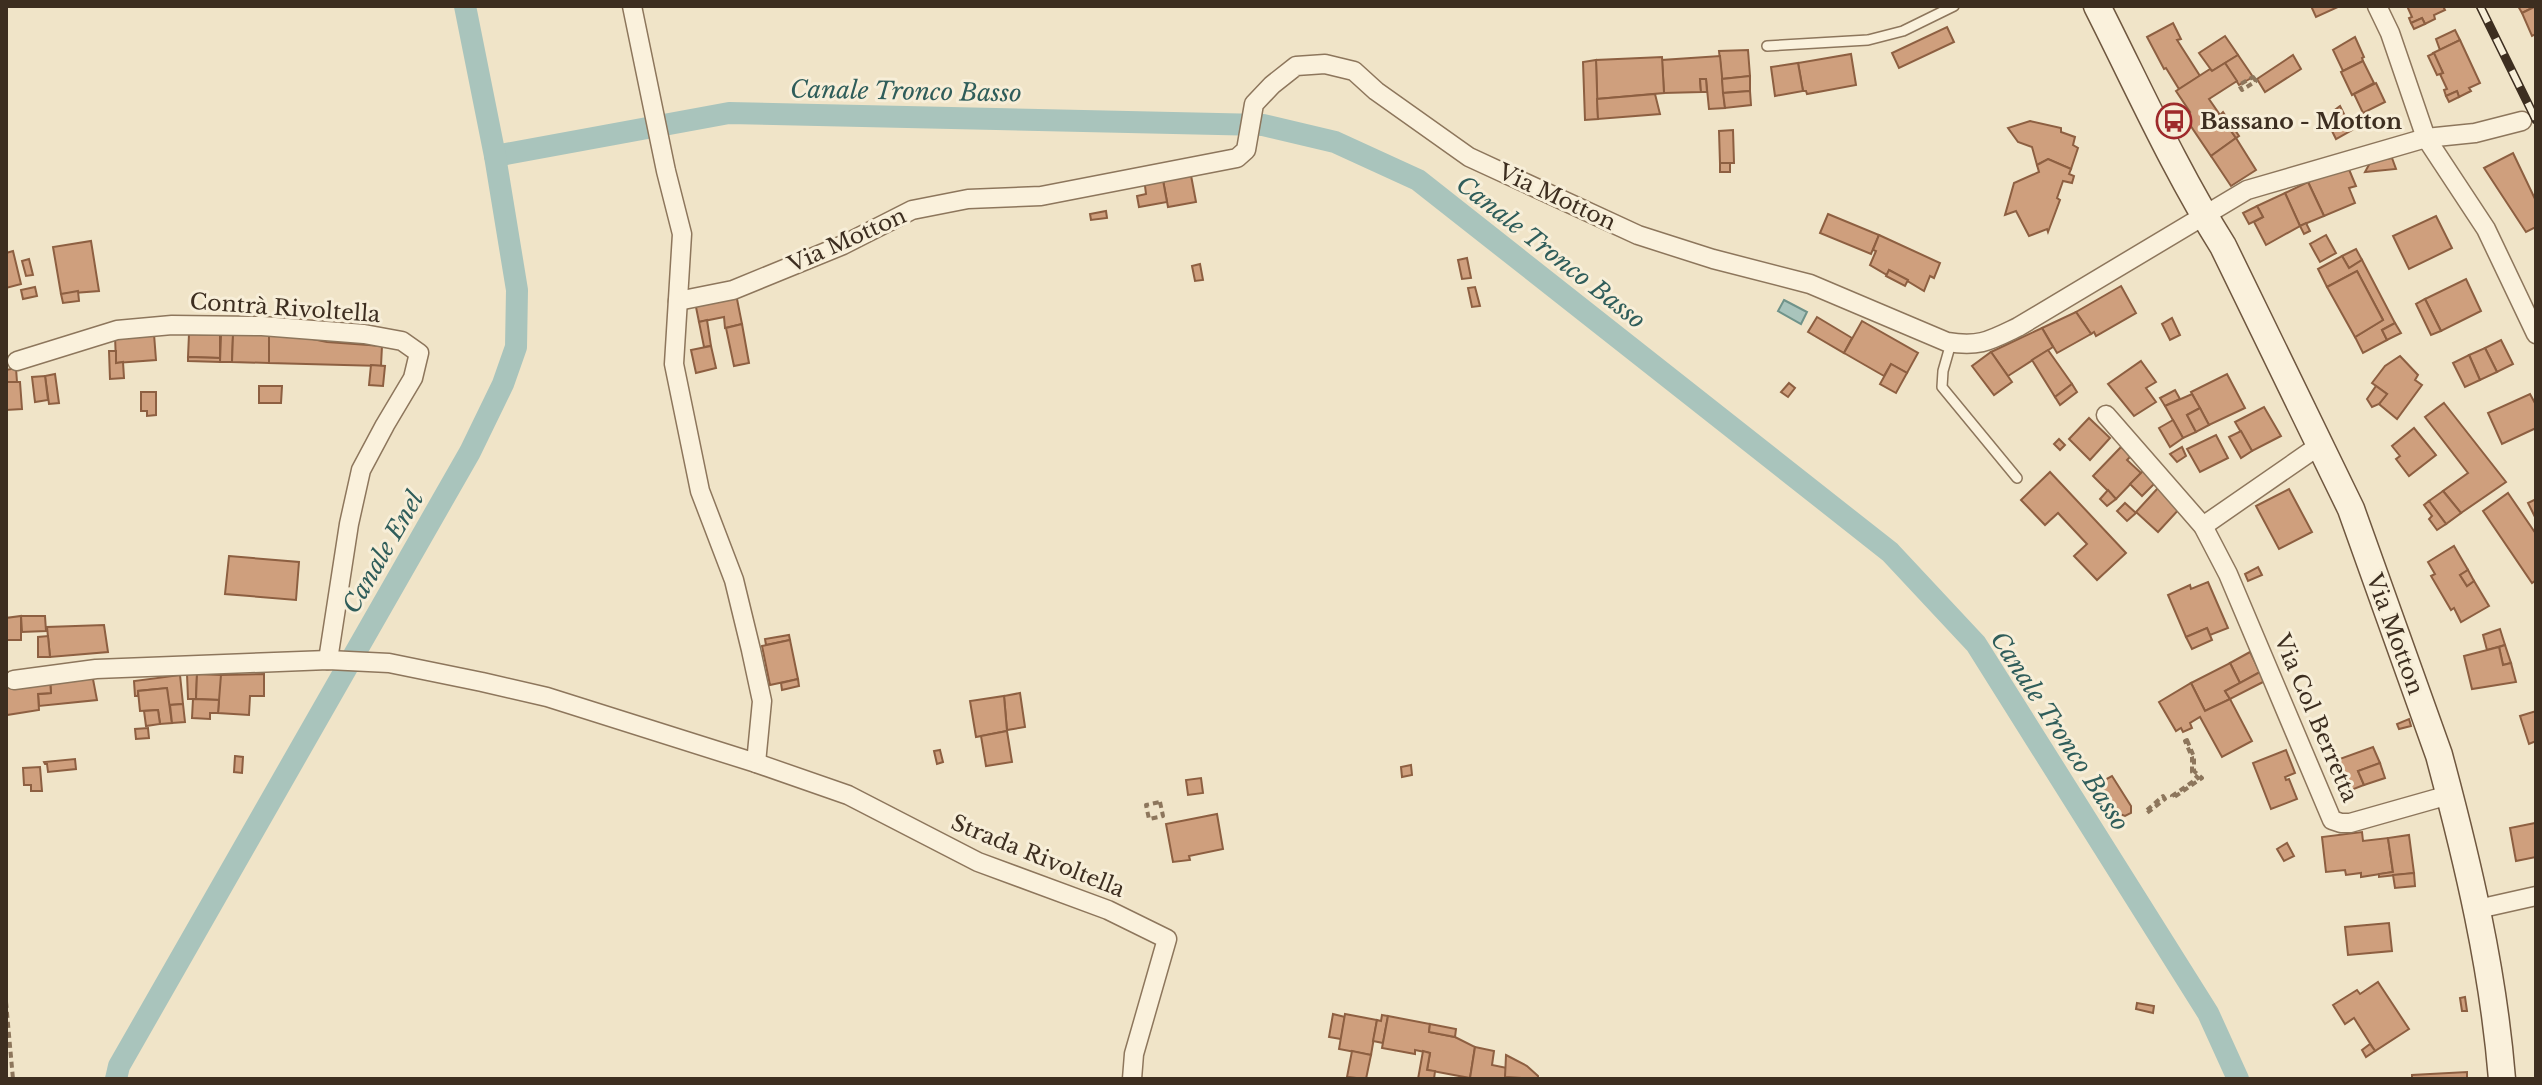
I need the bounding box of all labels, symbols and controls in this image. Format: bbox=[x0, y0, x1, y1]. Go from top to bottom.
water label: Canale Tronco Basso bbox=[790, 74, 1022, 108]
bus stop icon: Bassano - Motton bbox=[2155, 102, 2193, 140]
place label: Bassano - Motton bbox=[2200, 108, 2402, 135]
street label: Via Motton bbox=[1493, 158, 1620, 236]
water label: Canale Tronco Basso bbox=[1451, 169, 1651, 335]
street label: Via Motton bbox=[783, 202, 910, 279]
street label: Contrà Rivoltella bbox=[189, 288, 382, 328]
water label: Canale Enel bbox=[336, 485, 430, 618]
street label: Via Motton bbox=[2360, 569, 2429, 698]
water label: Canale Tronco Basso bbox=[1985, 626, 2135, 836]
street label: Via Col Berretta bbox=[2268, 629, 2364, 807]
street label: Strada Rivoltella bbox=[947, 809, 1129, 903]

